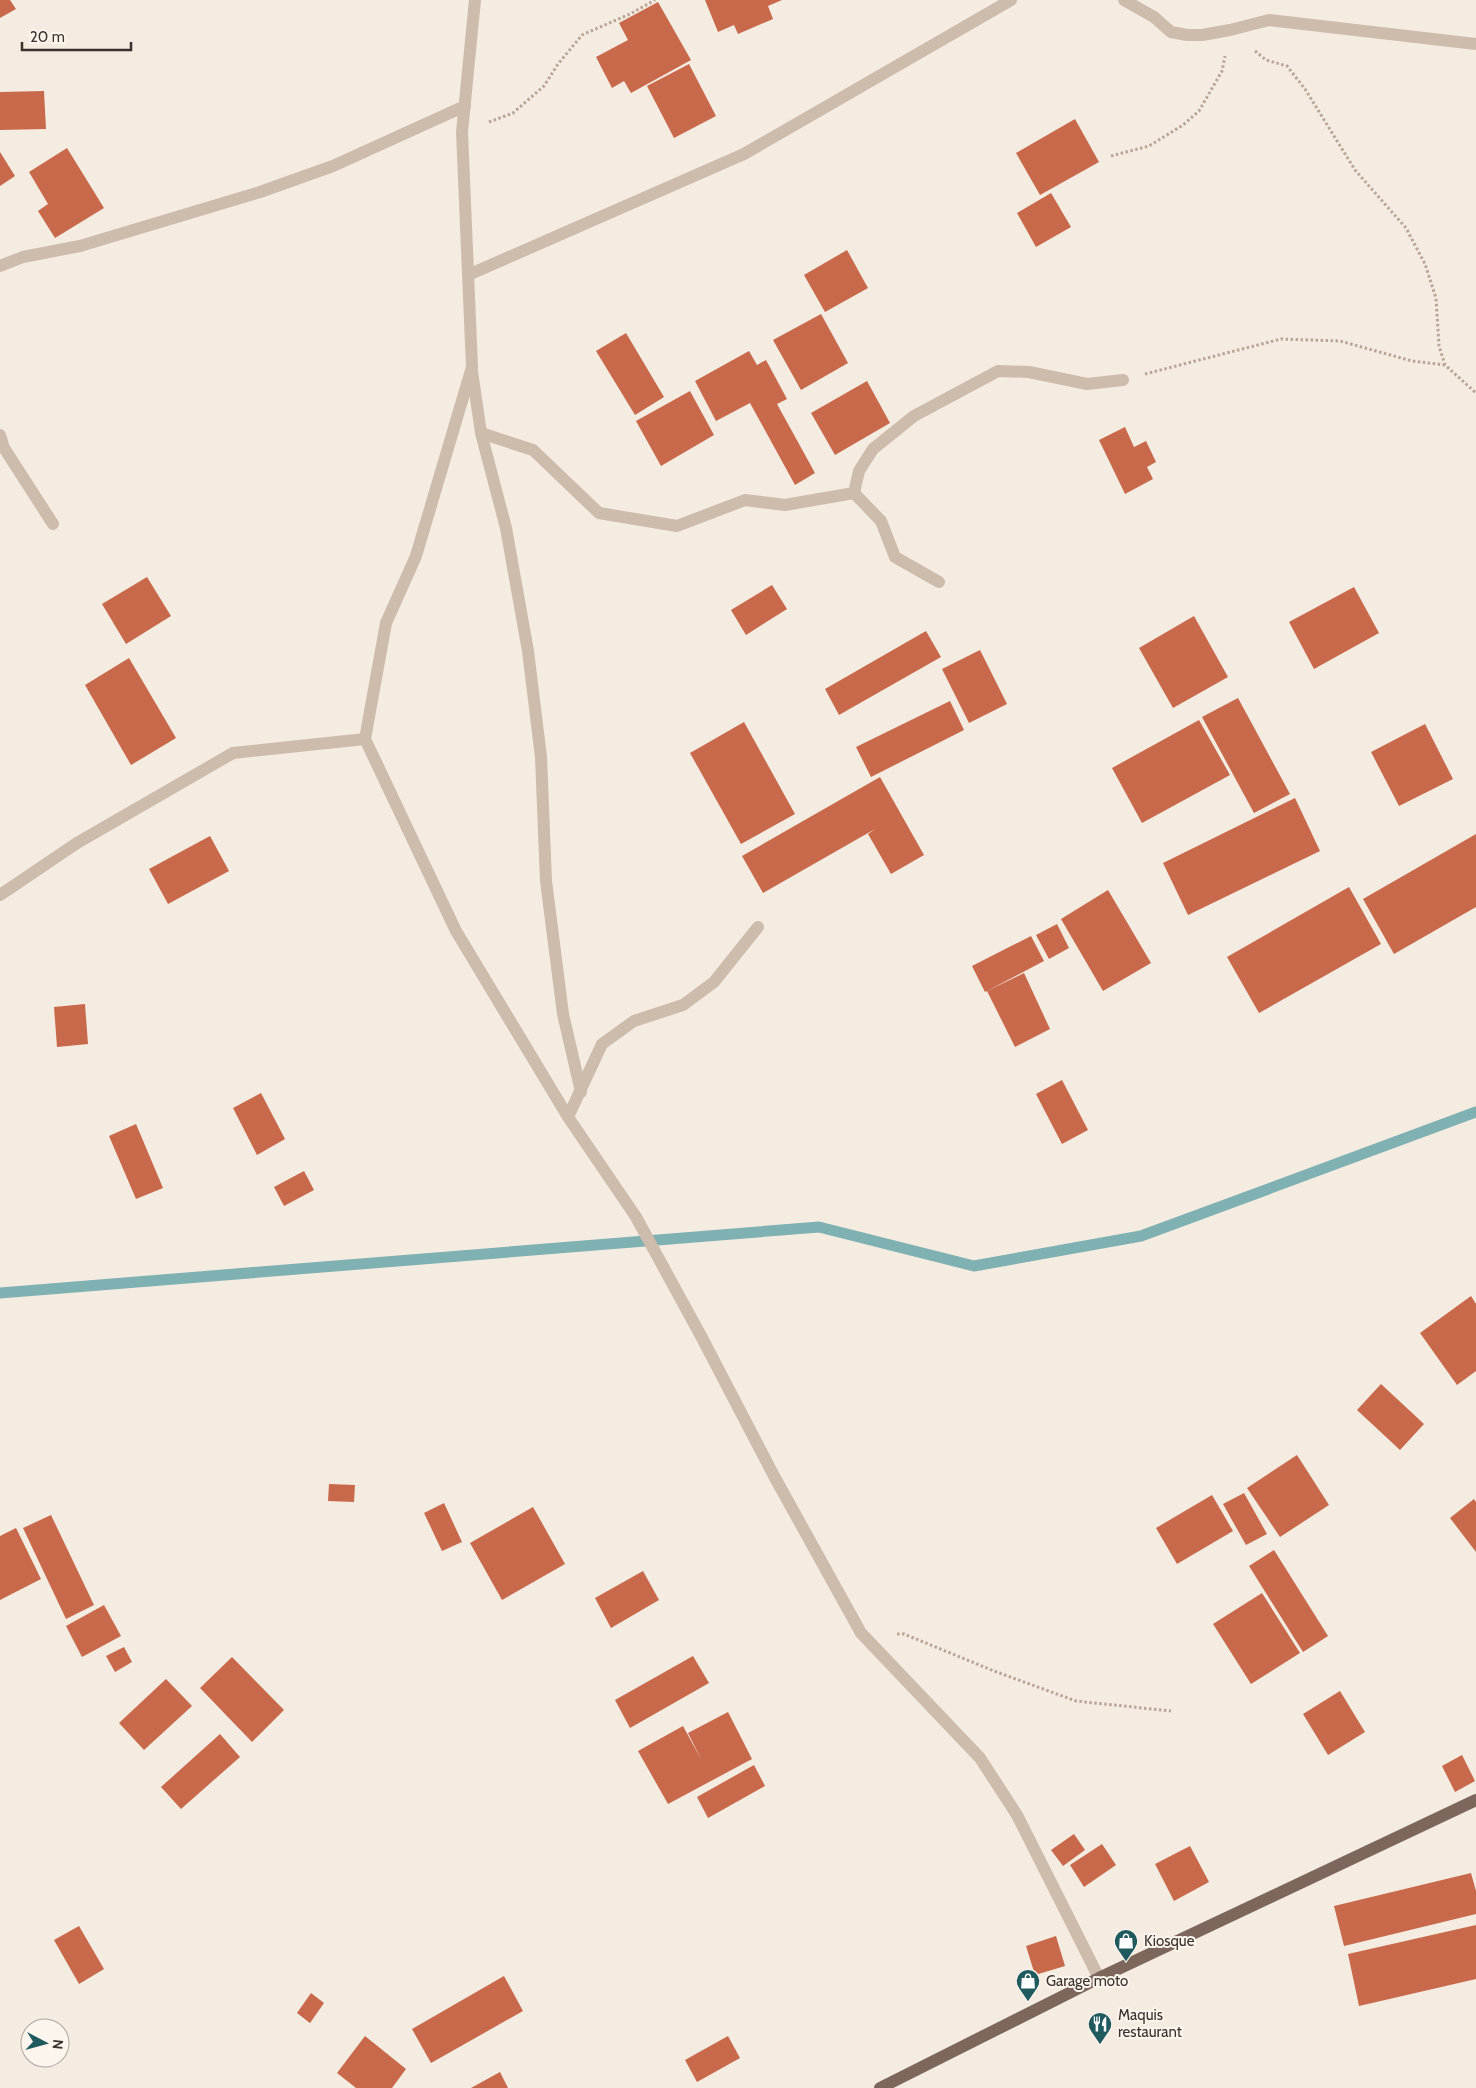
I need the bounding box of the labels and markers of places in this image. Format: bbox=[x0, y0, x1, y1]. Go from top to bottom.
shop icon: Kiosque bbox=[1113, 1928, 1139, 1962]
place label: Kiosque bbox=[1144, 1932, 1195, 1950]
shop icon: Garage moto bbox=[1015, 1968, 1041, 2002]
place label: Garage moto bbox=[1046, 1972, 1128, 1990]
place label: Maquis restaurant bbox=[1118, 2006, 1182, 2041]
restaurant icon: Maquis restaurant bbox=[1087, 2011, 1113, 2045]

